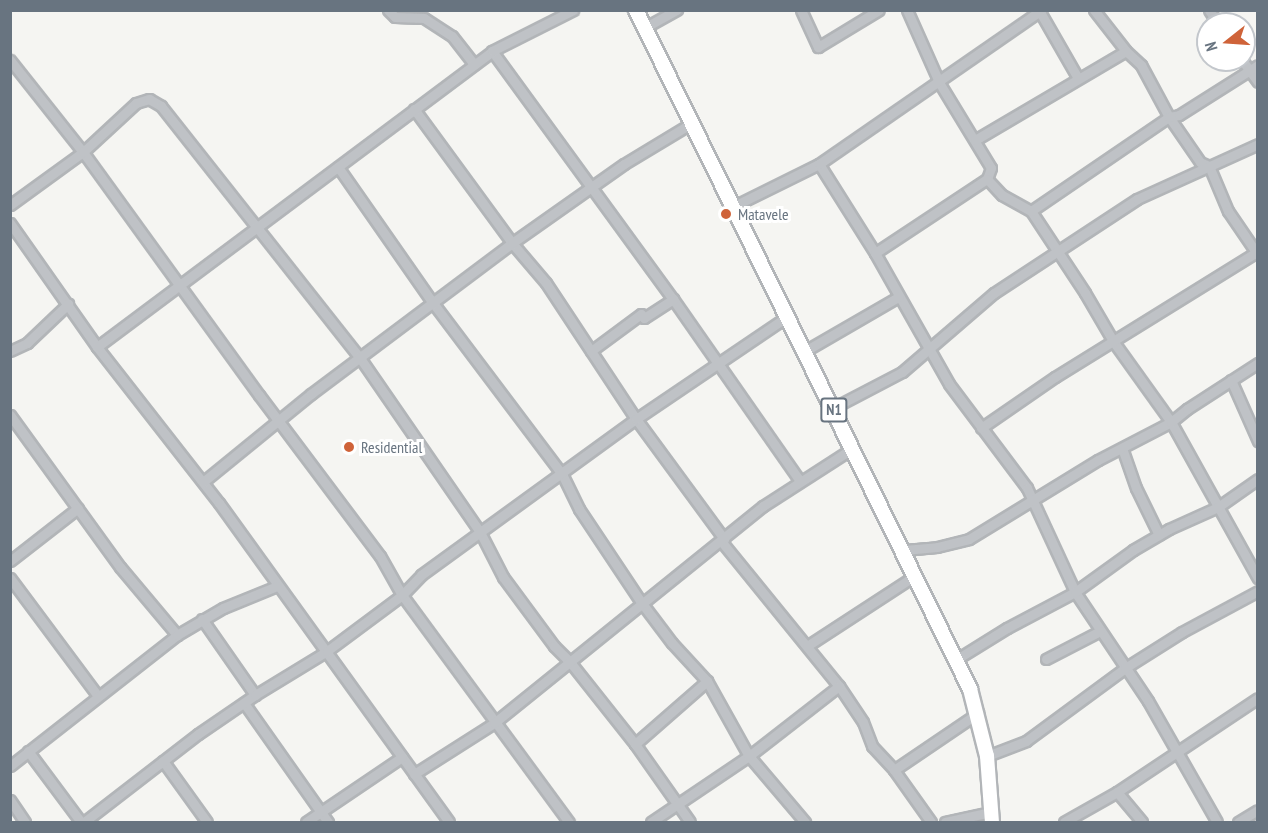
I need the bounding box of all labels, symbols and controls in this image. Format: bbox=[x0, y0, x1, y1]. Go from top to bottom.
north arrow bbox=[1196, 12, 1256, 72]
text: N bbox=[1200, 40, 1222, 54]
place label: Matavele bbox=[738, 204, 789, 224]
marker: Matavele bbox=[719, 207, 733, 221]
road number: N1 bbox=[819, 398, 849, 422]
place label: Residential bbox=[361, 437, 422, 457]
marker: Residential bbox=[342, 440, 356, 454]

